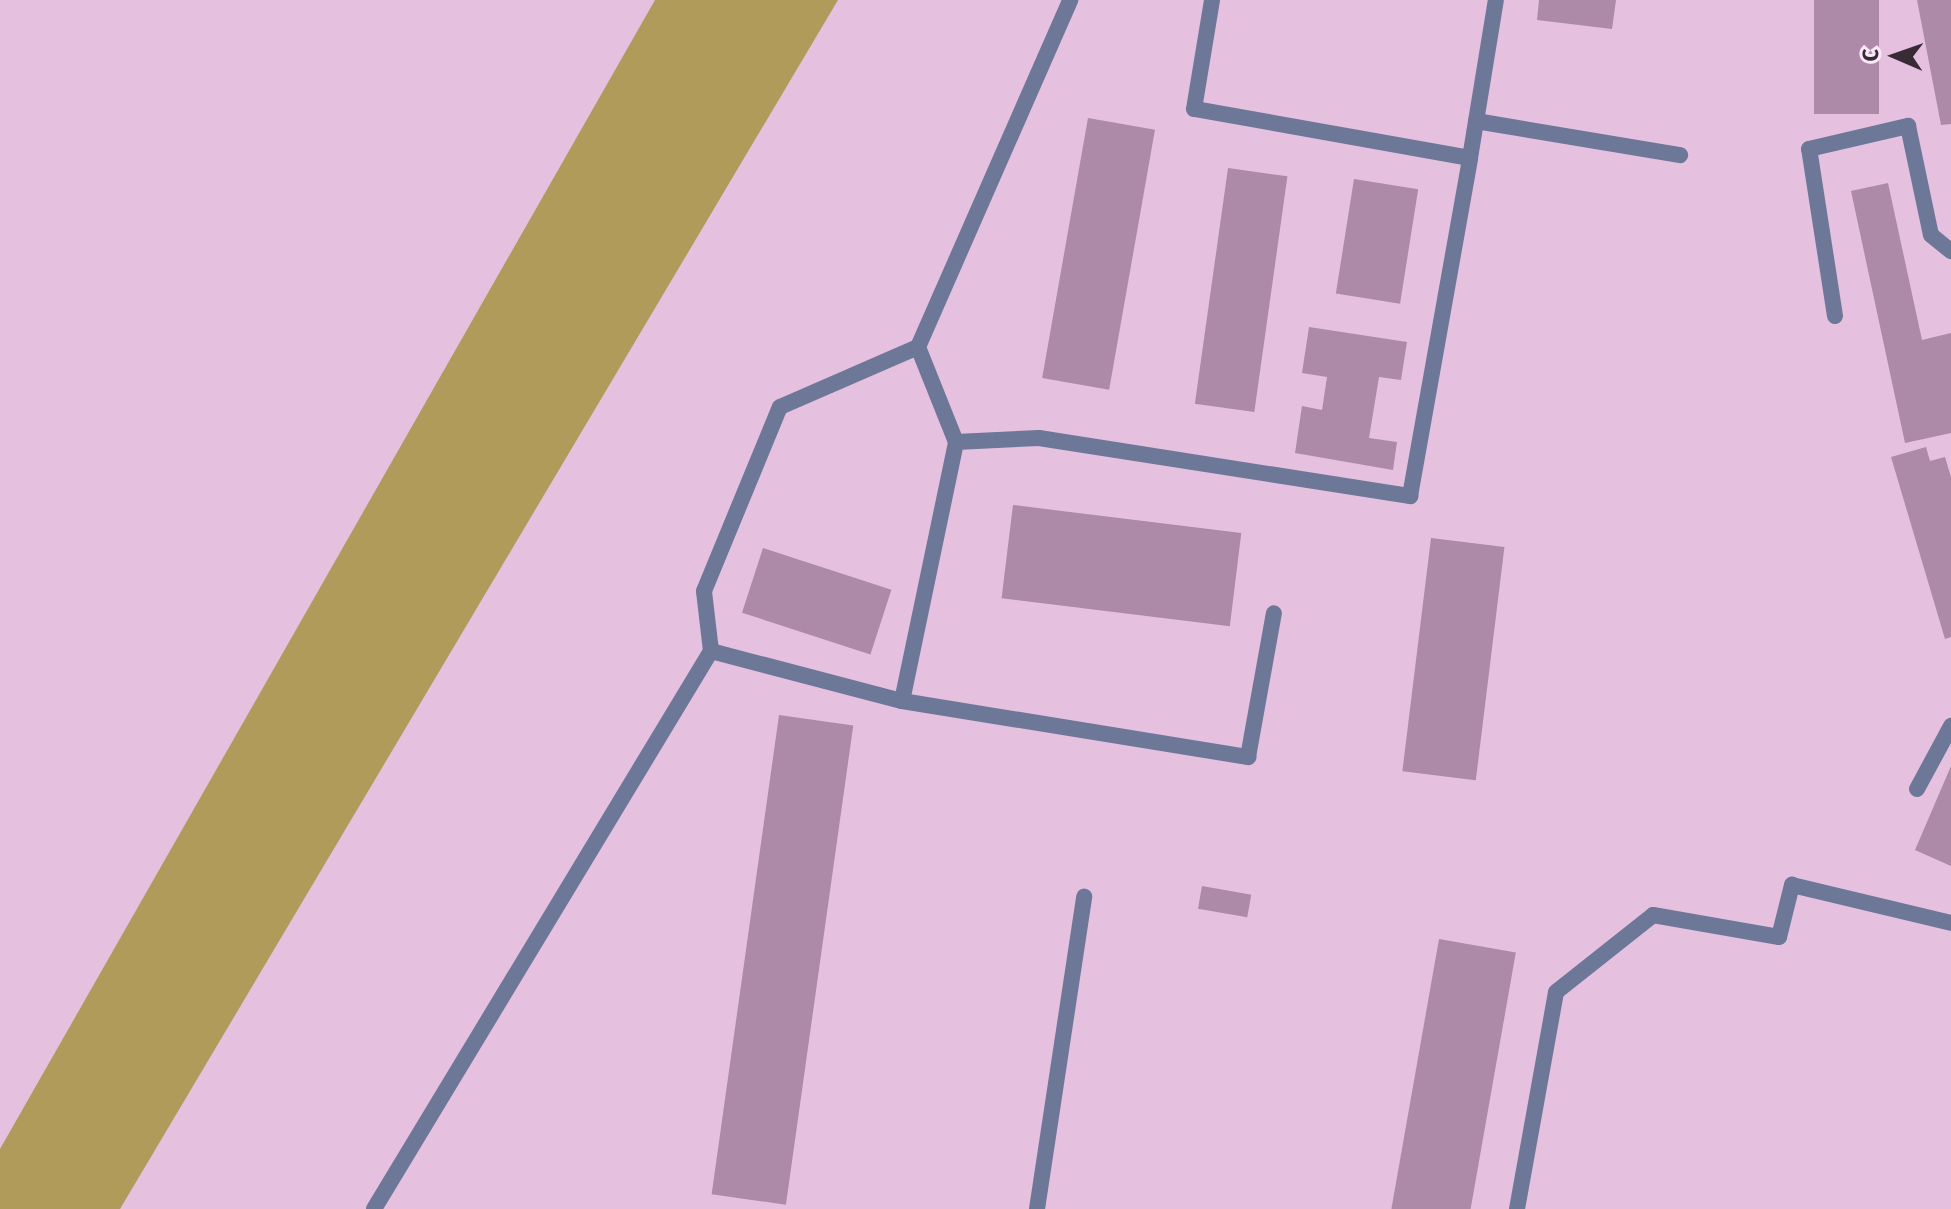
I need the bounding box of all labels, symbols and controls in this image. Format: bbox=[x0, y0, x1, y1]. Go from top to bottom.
north arrow bbox=[1855, 16, 1935, 96]
text: С bbox=[1857, 48, 1884, 62]

